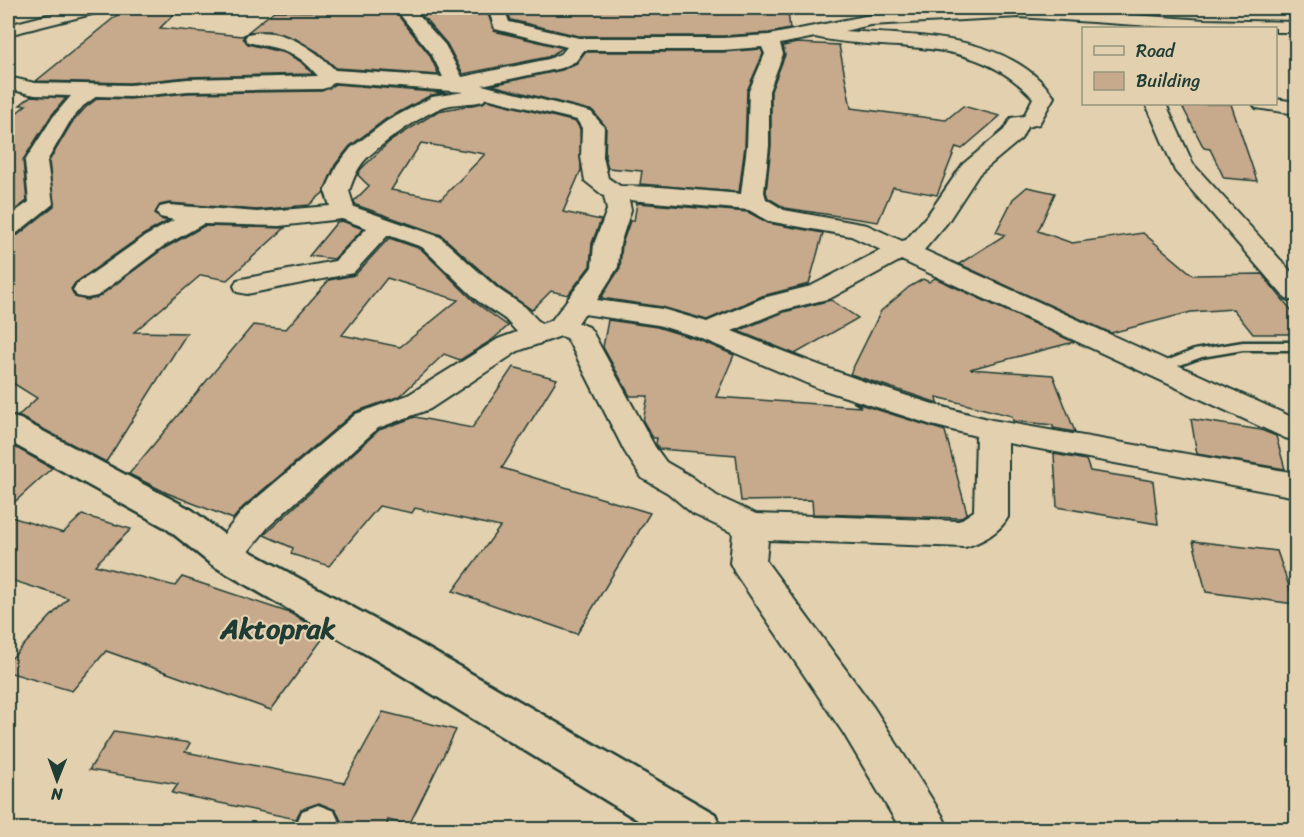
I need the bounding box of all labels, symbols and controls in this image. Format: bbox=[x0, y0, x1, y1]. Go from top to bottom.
legend bbox=[1082, 27, 1277, 105]
text: Road bbox=[1136, 35, 1176, 67]
text: Building bbox=[1136, 65, 1200, 97]
district label: Aktoprak bbox=[220, 604, 337, 653]
north arrow bbox=[27, 750, 87, 810]
text: N bbox=[50, 780, 64, 809]

